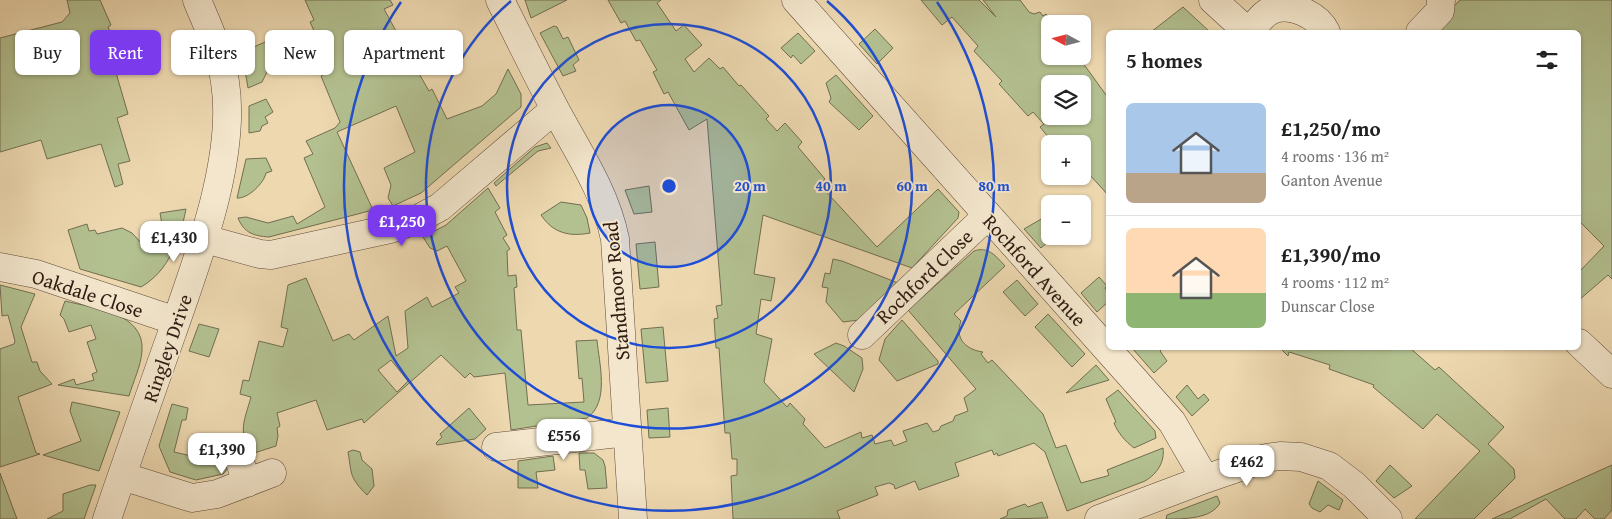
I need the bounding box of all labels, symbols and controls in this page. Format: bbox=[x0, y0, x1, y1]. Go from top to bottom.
north arrow bbox=[1041, 15, 1091, 65]
map controls bbox=[1041, 15, 1091, 245]
chip: Buy bbox=[15, 30, 80, 75]
chip: Rent bbox=[90, 30, 161, 75]
chip: Filters bbox=[171, 30, 255, 75]
chip: New bbox=[265, 30, 334, 75]
chip: Apartment bbox=[344, 30, 463, 75]
text: 5 homes bbox=[1126, 45, 1202, 76]
icon: filters bbox=[1533, 46, 1561, 74]
button: layers bbox=[1041, 75, 1091, 125]
text: £1,250/mo bbox=[1281, 113, 1381, 144]
icon: home bbox=[1166, 123, 1226, 183]
button: + bbox=[1041, 135, 1091, 185]
text: 4 rooms · 136 m² bbox=[1281, 144, 1389, 168]
text: Ganton Avenue bbox=[1281, 168, 1382, 192]
text: 20 m bbox=[734, 175, 766, 196]
text: 40 m bbox=[815, 175, 847, 196]
text: 60 m bbox=[896, 175, 928, 196]
text: 80 m bbox=[978, 175, 1010, 196]
centre of rings bbox=[660, 177, 678, 195]
button: − bbox=[1041, 195, 1091, 245]
pin: £1,250 bbox=[361, 204, 443, 247]
street label: Rochford Avenue bbox=[976, 207, 1094, 333]
text: £1,250 bbox=[379, 209, 425, 233]
pin: £1,430 bbox=[133, 220, 215, 263]
street label: Standmoor Road bbox=[595, 220, 637, 362]
street label: Rochford Close bbox=[869, 222, 979, 330]
text: £1,430 bbox=[151, 225, 197, 249]
text: £1,390/mo bbox=[1281, 239, 1381, 270]
icon: home bbox=[1166, 248, 1226, 308]
street label: Oakdale Close bbox=[29, 261, 147, 325]
text: 4 rooms · 112 m² bbox=[1281, 270, 1389, 294]
street label: Ringley Drive bbox=[135, 290, 199, 406]
text: Dunscar Close bbox=[1281, 294, 1375, 318]
pin: £556 bbox=[534, 418, 594, 461]
text: £556 bbox=[547, 423, 581, 447]
pin: £1,390 bbox=[181, 432, 263, 475]
text: £1,390 bbox=[199, 437, 245, 461]
pin: £462 bbox=[1217, 444, 1277, 487]
text: £462 bbox=[1230, 449, 1264, 473]

